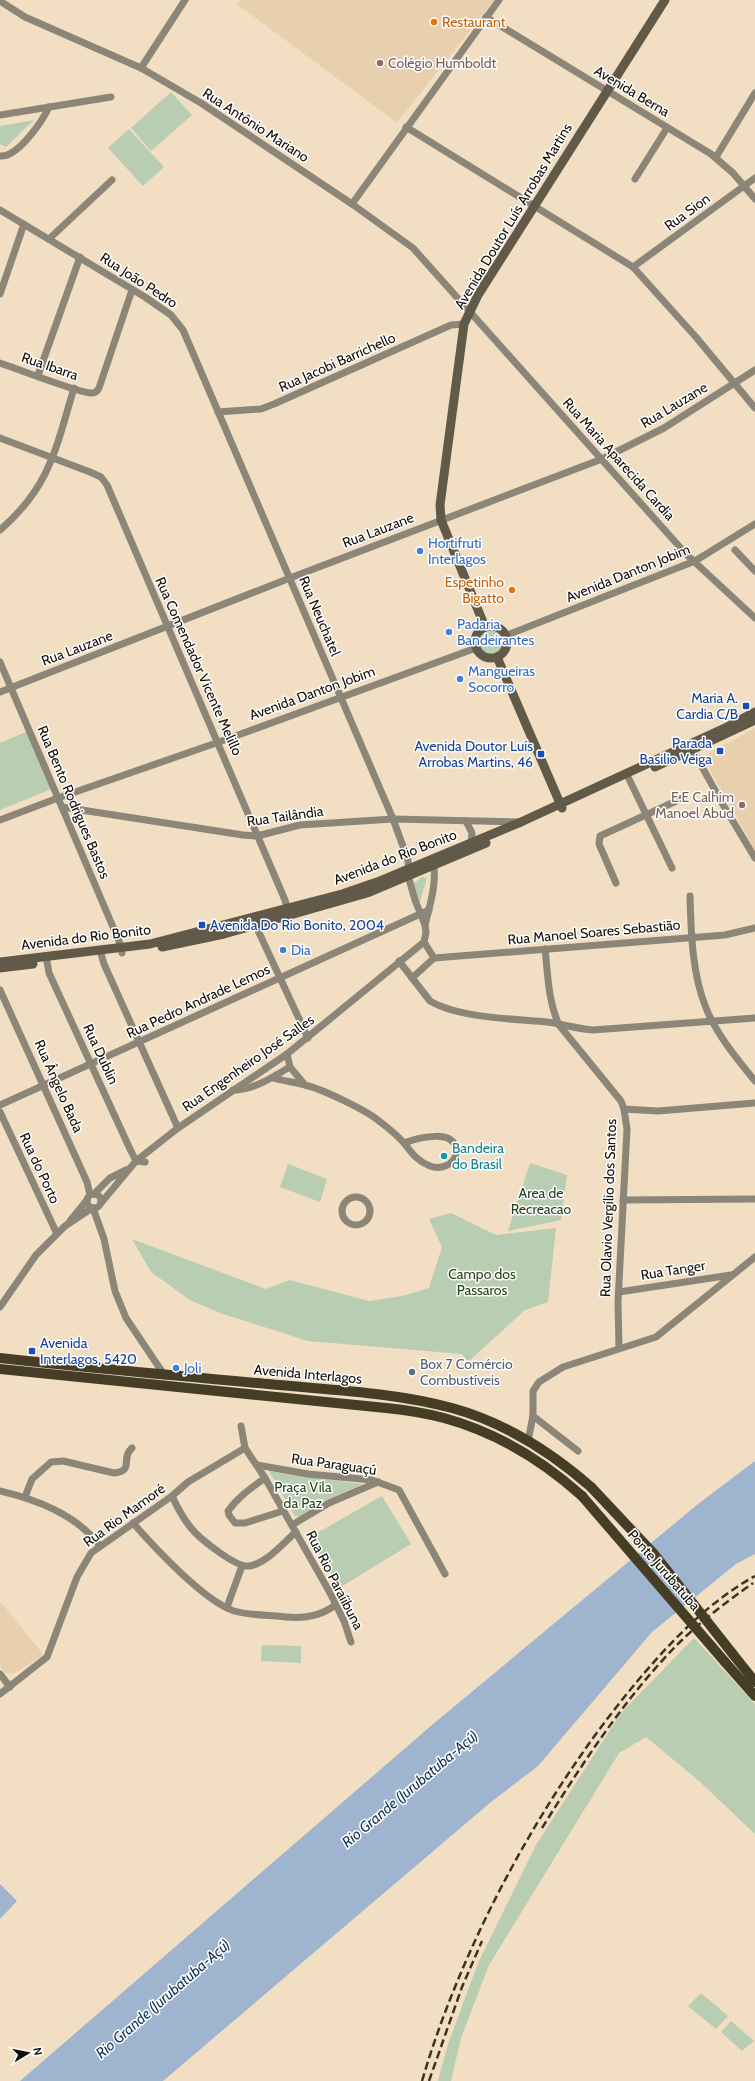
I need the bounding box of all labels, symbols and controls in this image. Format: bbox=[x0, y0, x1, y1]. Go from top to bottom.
place label: Restaurant bbox=[442, 13, 506, 31]
marker: Restaurant bbox=[429, 17, 439, 27]
place label: Colégio Humboldt bbox=[388, 54, 496, 72]
marker: Colégio Humboldt bbox=[375, 58, 385, 68]
street label: Avenida Berna bbox=[591, 61, 673, 121]
street label: Rua Antônio Mariano bbox=[199, 84, 313, 166]
street label: Avenida Doutor Luís Arrobas Martins bbox=[450, 120, 576, 312]
street label: Rua Sion bbox=[661, 189, 713, 235]
street label: Rua João Pedro bbox=[97, 248, 181, 312]
street label: Rua Jacobi Barrichello bbox=[276, 328, 398, 396]
street label: Rua Ibarra bbox=[19, 348, 81, 384]
street label: Rua Lauzane bbox=[637, 378, 711, 432]
street label: Rua Maria Aparecida Cardia bbox=[559, 394, 679, 524]
street label: Rua Lauzane bbox=[340, 508, 416, 552]
place label: Hortifruti Interlagos bbox=[428, 534, 486, 568]
street label: Avenida Danton Jobim bbox=[563, 540, 693, 606]
marker: Hortifruti Interlagos bbox=[415, 546, 425, 556]
street label: Rua Neuchatel bbox=[295, 573, 345, 659]
place label: Espetinho Bigatto bbox=[445, 573, 504, 607]
street label: Rua Comendador Vicente Melillo bbox=[151, 574, 247, 758]
marker: Espetinho Bigatto bbox=[507, 585, 517, 595]
place label: Padaria Bandeirantes bbox=[457, 615, 534, 649]
street label: Rua Lauzane bbox=[39, 626, 115, 670]
marker: Padaria Bandeirantes bbox=[444, 627, 454, 637]
street label: Avenida Danton Jobim bbox=[247, 662, 377, 724]
place label: Mangueiras Socorro bbox=[468, 662, 535, 696]
marker: Mangueiras Socorro bbox=[455, 674, 465, 684]
place label: Maria A. Cardia C/B bbox=[676, 689, 738, 723]
marker: Maria A. Cardia C/B bbox=[741, 701, 751, 711]
street label: Rua Bento Rodrigues Bastos bbox=[34, 723, 115, 882]
place label: Parada Basilio Veiga bbox=[640, 734, 712, 768]
place label: Avenida Doutor Luís Arrobas Martins, 46 bbox=[414, 737, 533, 771]
marker: Parada Basilio Veiga bbox=[715, 746, 725, 756]
marker: Avenida Doutor Luís Arrobas Martins, 46 bbox=[536, 749, 546, 759]
place label: E.E Calhim Manoel Abud bbox=[655, 788, 734, 822]
marker: E.E Calhim Manoel Abud bbox=[737, 800, 747, 810]
street label: Rua Tailândia bbox=[246, 802, 325, 830]
street label: Avenida do Rio Bonito bbox=[331, 825, 459, 889]
street label: Rua Manoel Soares Sebastião bbox=[507, 915, 681, 949]
place label: Avenida Do Rio Bonito, 2004 bbox=[210, 916, 384, 934]
street label: Avenida do Rio Bonito bbox=[20, 920, 152, 954]
marker: Avenida Do Rio Bonito, 2004 bbox=[197, 920, 207, 930]
place label: Dia bbox=[291, 941, 311, 959]
marker: Dia bbox=[278, 945, 288, 955]
street label: Rua Pedro Andrade Lemos bbox=[123, 960, 273, 1042]
street label: Rua Engenheiro José Salles bbox=[178, 1010, 318, 1115]
street label: Rua Dublin bbox=[79, 1021, 123, 1087]
street label: Rua Ângelo Bada bbox=[30, 1037, 88, 1135]
street label: Rua Olavio Vergílio dos Santos bbox=[596, 1118, 620, 1297]
street label: Rua do Porto bbox=[16, 1130, 64, 1207]
place label: Bandeira do Brasil bbox=[452, 1139, 504, 1173]
marker: Bandeira do Brasil bbox=[439, 1151, 449, 1161]
park label: Area de Recreacao bbox=[511, 1184, 572, 1218]
street label: Rua Tanger bbox=[639, 1256, 707, 1284]
park label: Campo dos Passaros bbox=[448, 1265, 516, 1299]
place label: Avenida Interlagos, 5420 bbox=[40, 1334, 137, 1368]
marker: Avenida Interlagos, 5420 bbox=[27, 1346, 37, 1356]
place label: Box 7 Comércio Combustíveis bbox=[420, 1355, 513, 1389]
place label: Joli bbox=[183, 1359, 201, 1377]
street label: Avenida Interlagos bbox=[253, 1360, 363, 1388]
marker: Joli bbox=[171, 1363, 181, 1373]
marker: Box 7 Comércio Combustíveis bbox=[407, 1367, 417, 1377]
street label: Rua Paraguaçú bbox=[290, 1449, 378, 1479]
park label: Praça Vila da Paz bbox=[274, 1478, 332, 1512]
street label: Rua Rio Mamoré bbox=[79, 1479, 169, 1551]
street label: Ponte Jurubatuba bbox=[624, 1526, 704, 1614]
street label: Rua Rio Paraíibuna bbox=[302, 1527, 368, 1633]
water label: Rio Grande (Jurubatuba-Açú) bbox=[338, 1727, 482, 1851]
water label: Rio Grande (Jurubatuba-Açú) bbox=[92, 1936, 234, 2062]
north arrow bbox=[8, 2033, 48, 2073]
text: N bbox=[30, 2046, 45, 2056]

